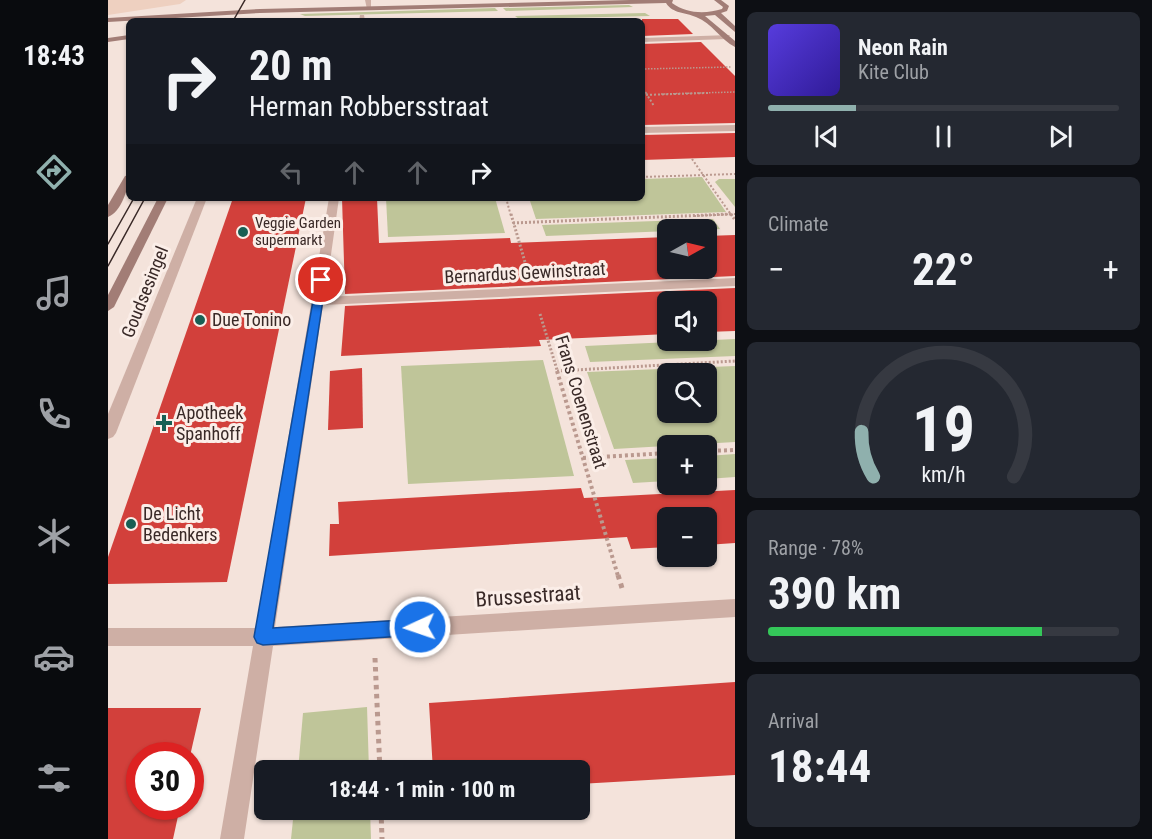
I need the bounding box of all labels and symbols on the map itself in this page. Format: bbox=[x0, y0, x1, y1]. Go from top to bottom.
place label: Veggie Garden supermarkt bbox=[255, 214, 341, 249]
north arrow bbox=[657, 219, 717, 279]
marker: Veggie Garden supermarkt bbox=[236, 225, 250, 239]
street label: Goudsesingel bbox=[117, 243, 172, 340]
pin bbox=[295, 254, 346, 305]
street label: Bernardus Gewinstraat bbox=[444, 258, 606, 287]
place label: Due Tonino bbox=[212, 309, 291, 330]
marker: Due Tonino bbox=[193, 313, 207, 327]
street label: Frans Coenenstraat bbox=[551, 333, 612, 471]
place label: Apotheek Spanhoff bbox=[176, 402, 243, 444]
marker: Apotheek Spanhoff bbox=[157, 416, 171, 430]
place label: De Licht Bedenkers bbox=[143, 503, 217, 545]
marker: De Licht Bedenkers bbox=[124, 517, 138, 531]
street label: Brussestraat bbox=[475, 580, 581, 612]
position arrow bbox=[388, 595, 452, 659]
speed limit sign: 30 bbox=[126, 742, 204, 820]

